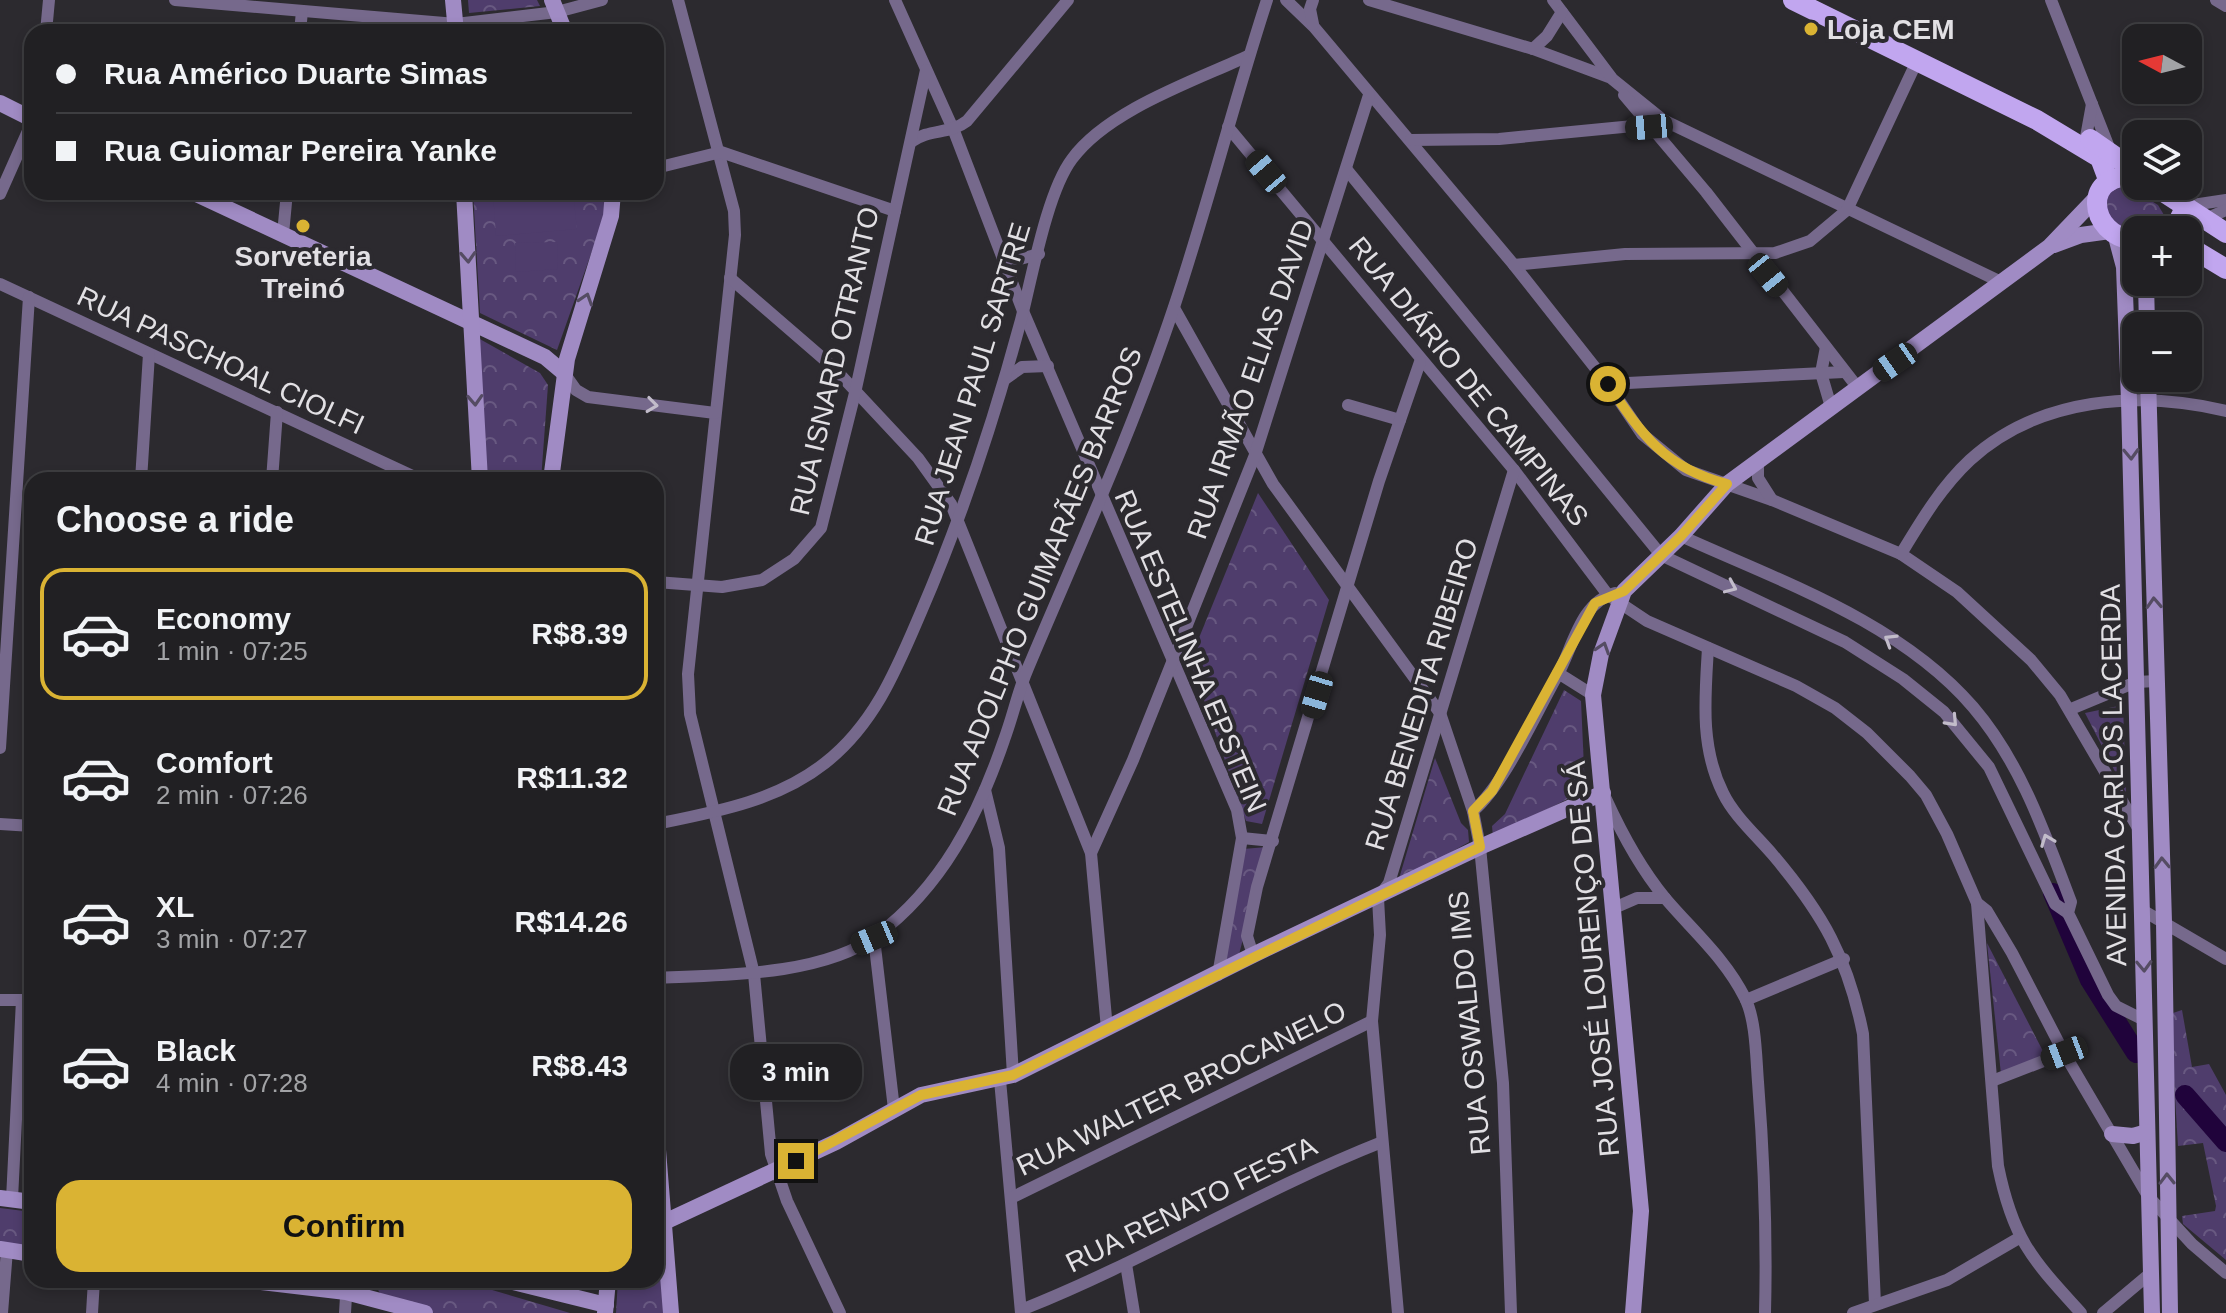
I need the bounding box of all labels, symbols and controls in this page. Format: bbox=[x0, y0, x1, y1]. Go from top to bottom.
place label: Loja CEM bbox=[1827, 14, 1955, 45]
marker: Loja CEM bbox=[1802, 20, 1820, 38]
north arrow bbox=[2122, 24, 2202, 104]
map controls bbox=[2122, 24, 2202, 392]
text: Rua Américo Duarte Simas bbox=[104, 57, 488, 90]
car bbox=[1624, 113, 1674, 141]
button: layers bbox=[2122, 120, 2202, 200]
text: Rua Guiomar Pereira Yanke bbox=[104, 134, 497, 167]
car bbox=[1241, 146, 1291, 198]
street label: RUA ISNARD OTRANTO bbox=[784, 204, 885, 518]
street label: RUA IRMÃO ELIAS DAVID bbox=[1181, 215, 1320, 543]
button: + bbox=[2122, 216, 2202, 296]
marker: Sorveteria Treinó bbox=[294, 217, 312, 235]
street label: RUA JEAN PAUL SARTRE bbox=[909, 219, 1036, 549]
street label: RUA DIÁRIO DE CAMPINAS bbox=[1342, 231, 1595, 532]
place label: Sorveteria Treinó bbox=[235, 241, 372, 304]
car bbox=[1744, 249, 1792, 301]
one-way arrow bbox=[459, 251, 476, 264]
street label: RUA PASCHOAL CIOLFI bbox=[73, 280, 369, 441]
one-way arrow bbox=[576, 292, 592, 306]
button: − bbox=[2122, 312, 2202, 392]
car bbox=[1868, 338, 1922, 386]
street label: RUA ADOLPHO GUIMARÃES BARROS bbox=[931, 342, 1148, 820]
route start bbox=[1590, 366, 1626, 402]
one-way arrow bbox=[467, 394, 484, 407]
one-way arrow bbox=[646, 396, 659, 413]
one-way arrow bbox=[2122, 448, 2139, 461]
street label: RUA ESTELINHA EPSTEIN bbox=[1108, 485, 1273, 817]
text: Choose a ride bbox=[56, 499, 294, 540]
street label: RUA BENEDITA RIBEIRO bbox=[1359, 534, 1484, 854]
one-way arrow bbox=[1723, 578, 1738, 594]
street label: AVENIDA CARLOS LACERDA bbox=[2095, 583, 2132, 966]
one-way arrow bbox=[2145, 596, 2162, 609]
icon: car bbox=[60, 598, 132, 670]
text: Economy bbox=[156, 602, 291, 635]
text: R$8.39 bbox=[531, 617, 628, 650]
one-way arrow bbox=[1884, 634, 1899, 649]
text: 1 min · 07:25 bbox=[156, 636, 308, 666]
one-way arrow bbox=[1593, 642, 1609, 656]
car bbox=[1299, 669, 1335, 721]
one-way arrow bbox=[1943, 712, 1958, 726]
icon: car bbox=[60, 742, 132, 814]
text: Comfort bbox=[156, 746, 273, 779]
street label: RUA JOSÉ LOURENÇO DE SÁ bbox=[1560, 760, 1625, 1158]
text: R$11.32 bbox=[516, 761, 628, 794]
text: 2 min · 07:26 bbox=[156, 780, 308, 810]
one-way arrow bbox=[2040, 834, 2057, 848]
one-way arrow bbox=[2154, 856, 2171, 869]
icon: car bbox=[60, 886, 132, 958]
text: XL bbox=[156, 890, 194, 923]
street label: RUA OSWALDO IMS bbox=[1443, 890, 1496, 1156]
text: R$14.26 bbox=[515, 905, 628, 938]
car bbox=[847, 918, 901, 958]
text: 3 min · 07:27 bbox=[156, 924, 308, 954]
one-way arrow bbox=[2135, 960, 2152, 973]
street label: RUA WALTER BROCANELO bbox=[1012, 995, 1351, 1182]
icon: car bbox=[60, 1030, 132, 1102]
car bbox=[2037, 1033, 2091, 1073]
text: Black bbox=[156, 1034, 236, 1067]
callout: 3 min bbox=[730, 1045, 862, 1101]
text: R$8.43 bbox=[531, 1049, 628, 1082]
text: 3 min bbox=[762, 1057, 830, 1087]
text: 4 min · 07:28 bbox=[156, 1068, 308, 1098]
street label: RUA RENATO FESTA bbox=[1061, 1130, 1322, 1279]
route end bbox=[778, 1143, 814, 1179]
one-way arrow bbox=[2159, 1172, 2176, 1185]
button: Confirm bbox=[56, 1180, 632, 1272]

